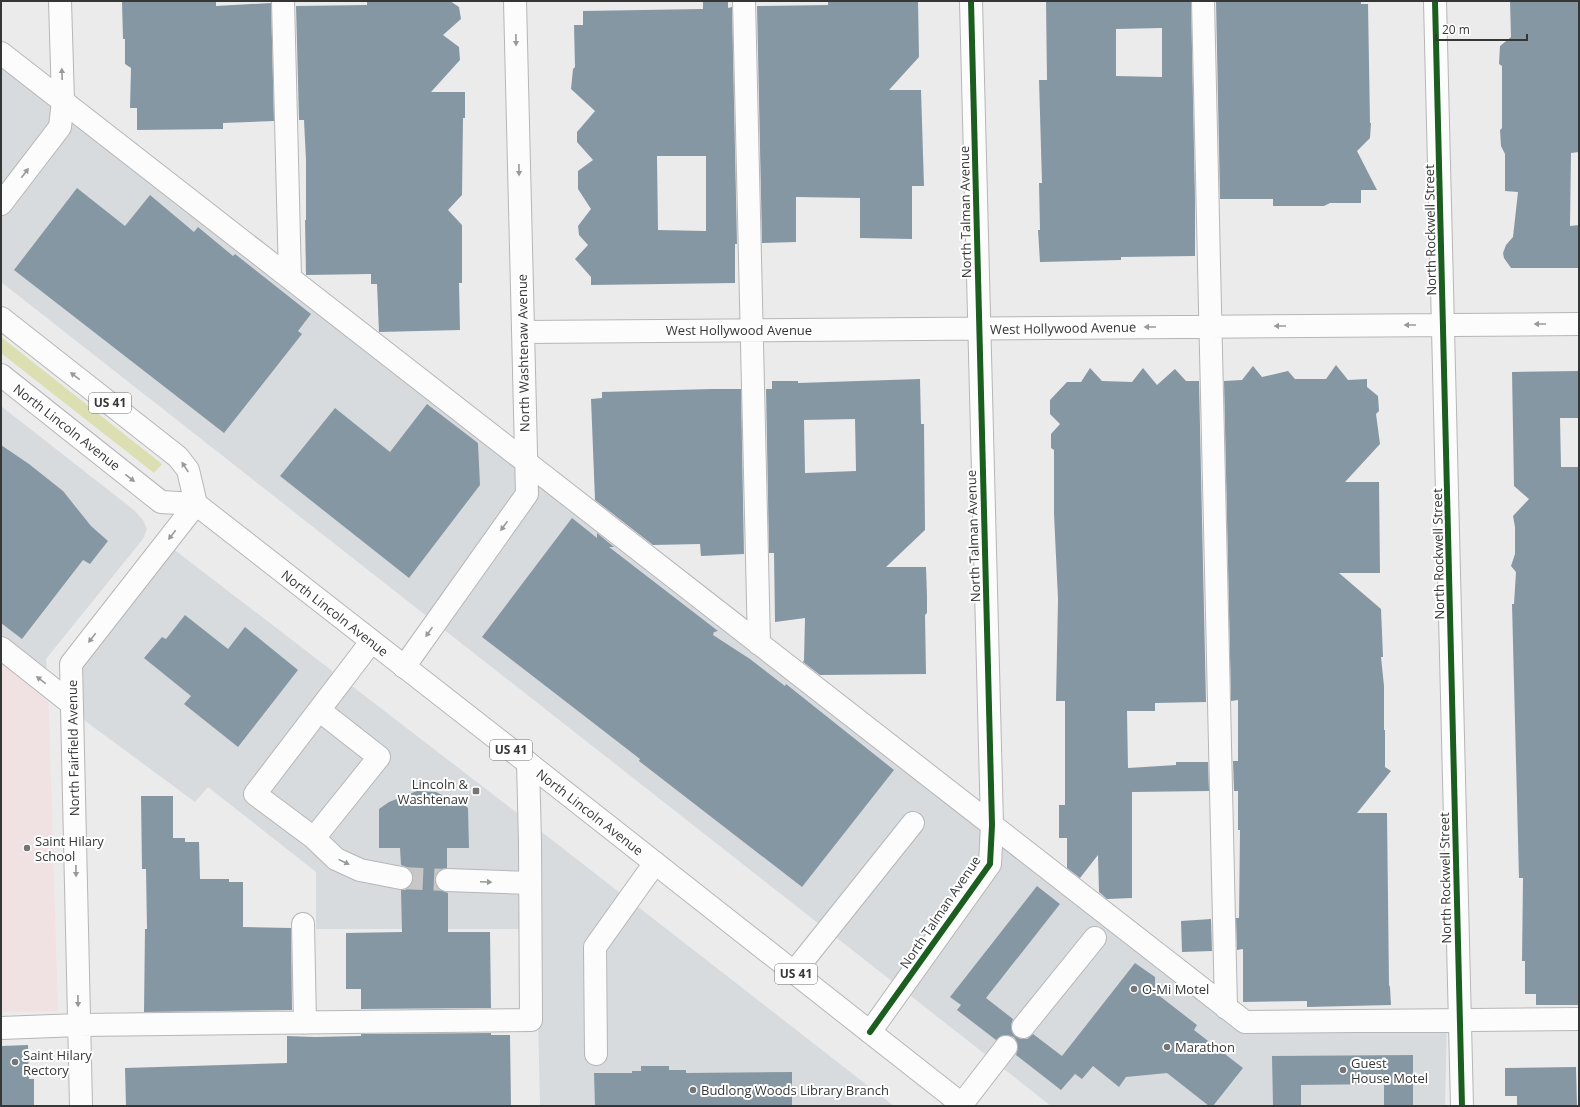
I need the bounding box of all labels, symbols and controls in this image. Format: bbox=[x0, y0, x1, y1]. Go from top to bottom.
scale bar bbox=[1436, 16, 1527, 42]
text: 20 m bbox=[1442, 21, 1470, 38]
one-way arrow bbox=[513, 34, 519, 47]
one-way arrow bbox=[59, 67, 65, 80]
street label: North Talman Avenue bbox=[955, 146, 975, 278]
one-way arrow bbox=[516, 164, 523, 176]
street label: North Rockwell Street bbox=[1420, 164, 1440, 296]
one-way arrow bbox=[20, 168, 29, 179]
street label: North Washtenaw Avenue bbox=[513, 274, 533, 432]
street label: West Hollywood Avenue bbox=[990, 318, 1136, 338]
street label: West Hollywood Avenue bbox=[666, 321, 812, 339]
one-way arrow bbox=[1533, 321, 1546, 327]
one-way arrow bbox=[1403, 322, 1416, 328]
one-way arrow bbox=[1273, 323, 1286, 329]
one-way arrow bbox=[1143, 324, 1156, 330]
one-way arrow bbox=[69, 372, 80, 380]
street label: North Lincoln Avenue bbox=[10, 380, 124, 474]
road number: US 41 bbox=[89, 393, 131, 413]
one-way arrow bbox=[182, 462, 189, 473]
street label: North Talman Avenue bbox=[962, 470, 984, 602]
one-way arrow bbox=[125, 473, 136, 482]
street label: North Rockwell Street bbox=[1428, 488, 1448, 620]
one-way arrow bbox=[501, 521, 509, 531]
one-way arrow bbox=[168, 529, 176, 540]
street label: North Lincoln Avenue bbox=[278, 566, 392, 660]
one-way arrow bbox=[425, 626, 433, 637]
one-way arrow bbox=[88, 632, 96, 643]
one-way arrow bbox=[36, 676, 46, 684]
street label: North Fairfield Avenue bbox=[63, 680, 83, 816]
road number: US 41 bbox=[490, 740, 532, 760]
street label: North Lincoln Avenue bbox=[533, 765, 647, 859]
place label: Lincoln & Washtenaw bbox=[397, 775, 469, 808]
marker: Lincoln & Washtenaw bbox=[471, 786, 481, 796]
street label: North Rockwell Street bbox=[1435, 812, 1455, 944]
place label: Saint Hilary School bbox=[35, 832, 104, 865]
marker: Saint Hilary School bbox=[22, 843, 32, 853]
street label: North Talman Avenue bbox=[896, 852, 984, 972]
one-way arrow bbox=[338, 859, 350, 865]
one-way arrow bbox=[72, 865, 79, 877]
one-way arrow bbox=[480, 878, 492, 885]
road number: US 41 bbox=[775, 964, 817, 984]
place label: O-Mi Motel bbox=[1142, 980, 1209, 998]
marker: O-Mi Motel bbox=[1129, 984, 1139, 994]
one-way arrow bbox=[75, 995, 81, 1008]
place label: Marathon bbox=[1175, 1038, 1235, 1056]
marker: Marathon bbox=[1162, 1042, 1172, 1052]
place label: Saint Hilary Rectory bbox=[23, 1046, 92, 1079]
place label: Guest House Motel bbox=[1351, 1054, 1428, 1087]
marker: Saint Hilary Rectory bbox=[10, 1057, 20, 1067]
marker: Guest House Motel bbox=[1338, 1065, 1348, 1075]
place label: Budlong Woods Library Branch bbox=[701, 1081, 889, 1099]
marker: Budlong Woods Library Branch bbox=[688, 1085, 698, 1095]

